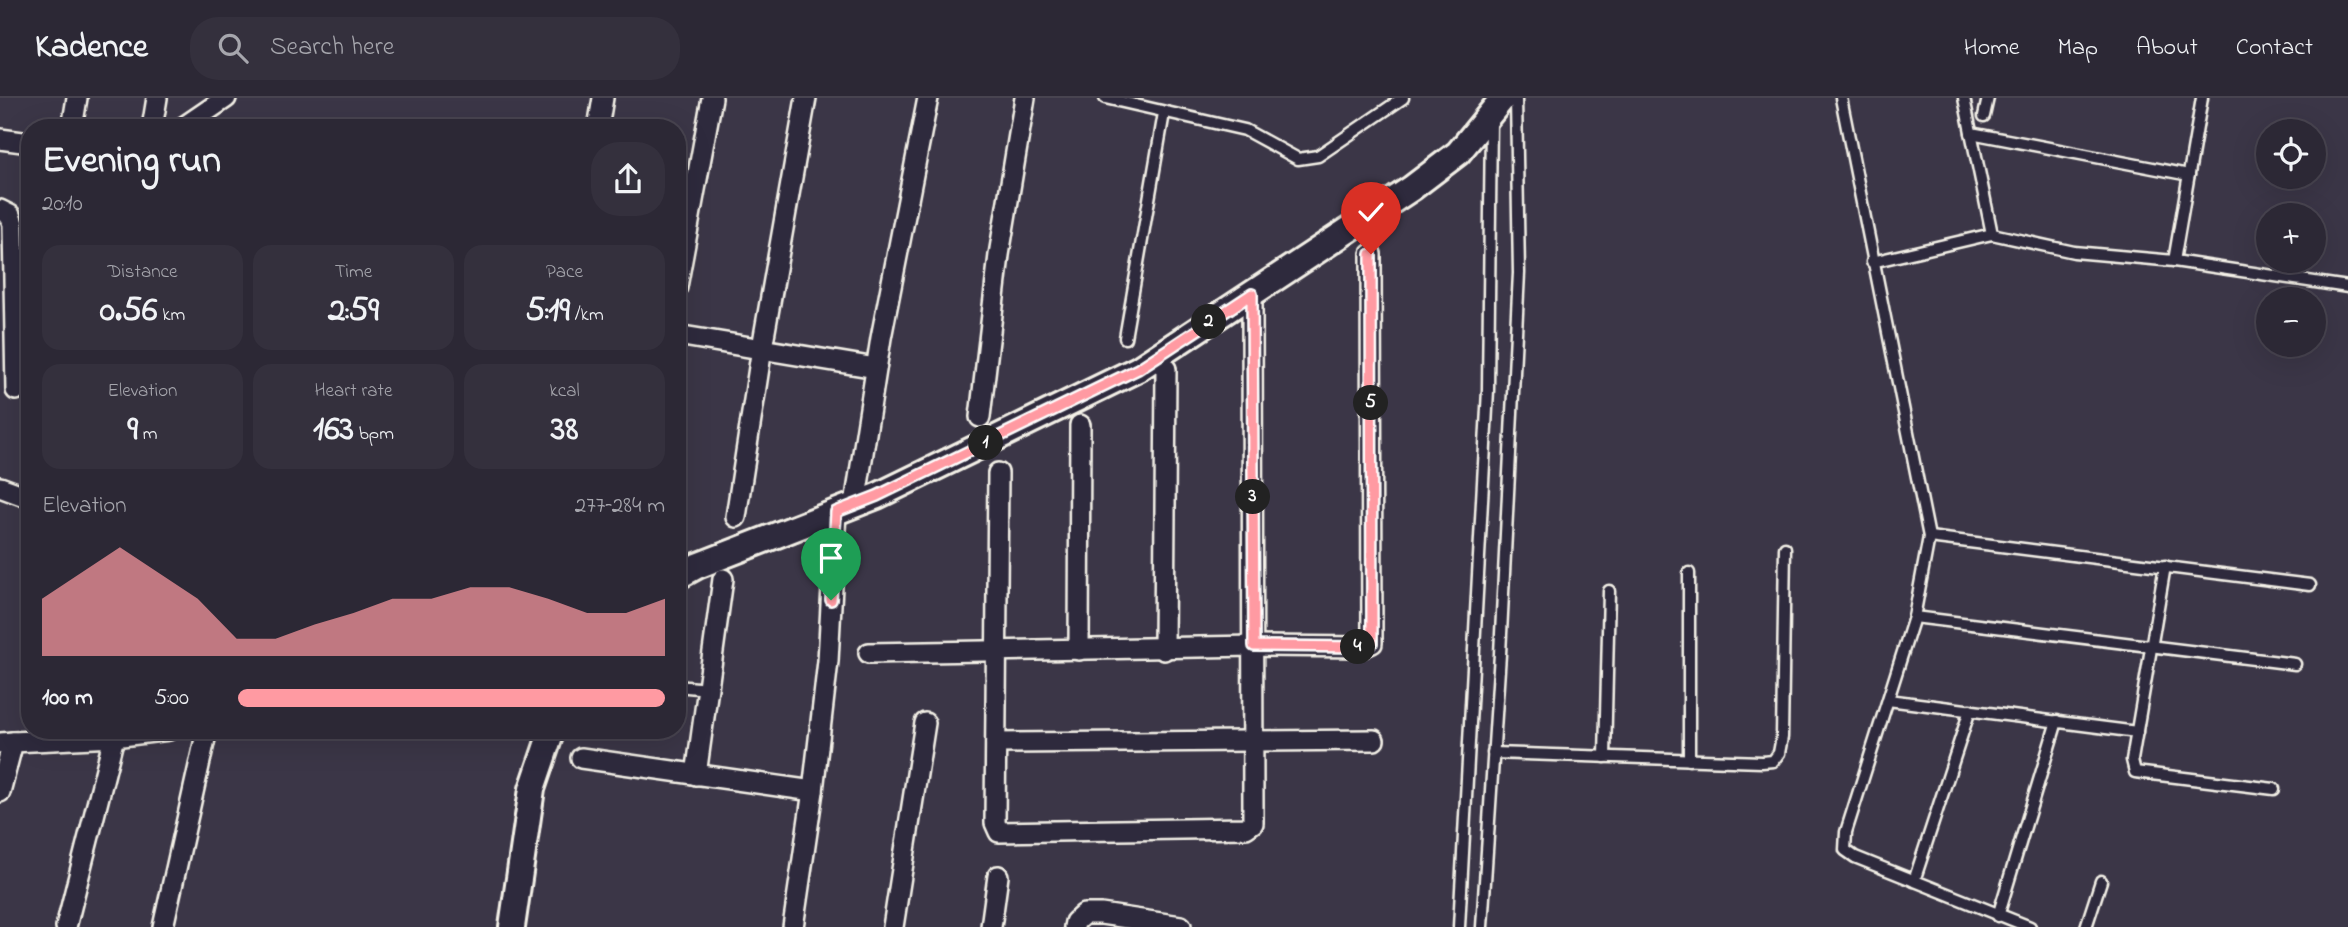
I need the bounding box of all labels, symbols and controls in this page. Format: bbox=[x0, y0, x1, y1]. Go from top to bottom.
search box bbox=[190, 17, 680, 80]
text: Kadence bbox=[35, 24, 148, 72]
icon: search bbox=[214, 29, 252, 67]
text: Search here bbox=[270, 29, 394, 67]
text: Home bbox=[1964, 31, 2020, 66]
text: Map bbox=[2058, 31, 2098, 66]
text: About bbox=[2136, 31, 2198, 66]
text: Contact bbox=[2236, 31, 2313, 66]
map controls bbox=[2256, 119, 2326, 357]
button: locate bbox=[2256, 119, 2326, 189]
text: Evening run bbox=[42, 134, 221, 190]
button: share bbox=[591, 142, 665, 216]
pin bbox=[1341, 182, 1401, 254]
text: 20:10 bbox=[42, 188, 83, 221]
icon: check bbox=[1352, 193, 1390, 231]
button: + bbox=[2256, 203, 2326, 273]
text: Distance bbox=[108, 259, 178, 286]
text: Time bbox=[335, 259, 372, 286]
text: Pace bbox=[546, 259, 583, 286]
text: 0.56 bbox=[100, 286, 157, 337]
text: 2:59 bbox=[328, 286, 379, 337]
text: 5:19 bbox=[525, 286, 570, 337]
button: − bbox=[2256, 287, 2326, 357]
text: km bbox=[157, 302, 185, 329]
text: /km bbox=[570, 302, 604, 329]
pin: 2 bbox=[1192, 304, 1226, 340]
text: 2 bbox=[1204, 308, 1213, 335]
text: Elevation bbox=[108, 378, 177, 405]
text: Heart rate bbox=[315, 378, 392, 405]
text: kcal bbox=[549, 378, 580, 405]
pin: 5 bbox=[1354, 386, 1388, 420]
text: 5 bbox=[1365, 389, 1376, 416]
text: 9 bbox=[127, 405, 138, 456]
text: 163 bbox=[313, 405, 354, 456]
text: 38 bbox=[551, 405, 578, 456]
text: m bbox=[138, 421, 158, 448]
text: bpm bbox=[354, 421, 394, 448]
pin: 1 bbox=[968, 426, 1004, 460]
text: 1 bbox=[982, 429, 989, 456]
pin: 3 bbox=[1236, 480, 1270, 514]
text: 3 bbox=[1249, 483, 1256, 510]
text: Elevation bbox=[42, 490, 127, 523]
text: 277–284 m bbox=[575, 490, 665, 523]
pin bbox=[801, 528, 861, 600]
icon: arrive bbox=[812, 539, 850, 577]
pin: 4 bbox=[1340, 630, 1376, 664]
text: 4 bbox=[1354, 633, 1361, 660]
text: 100 m bbox=[42, 682, 93, 715]
text: 5:00 bbox=[154, 682, 189, 715]

